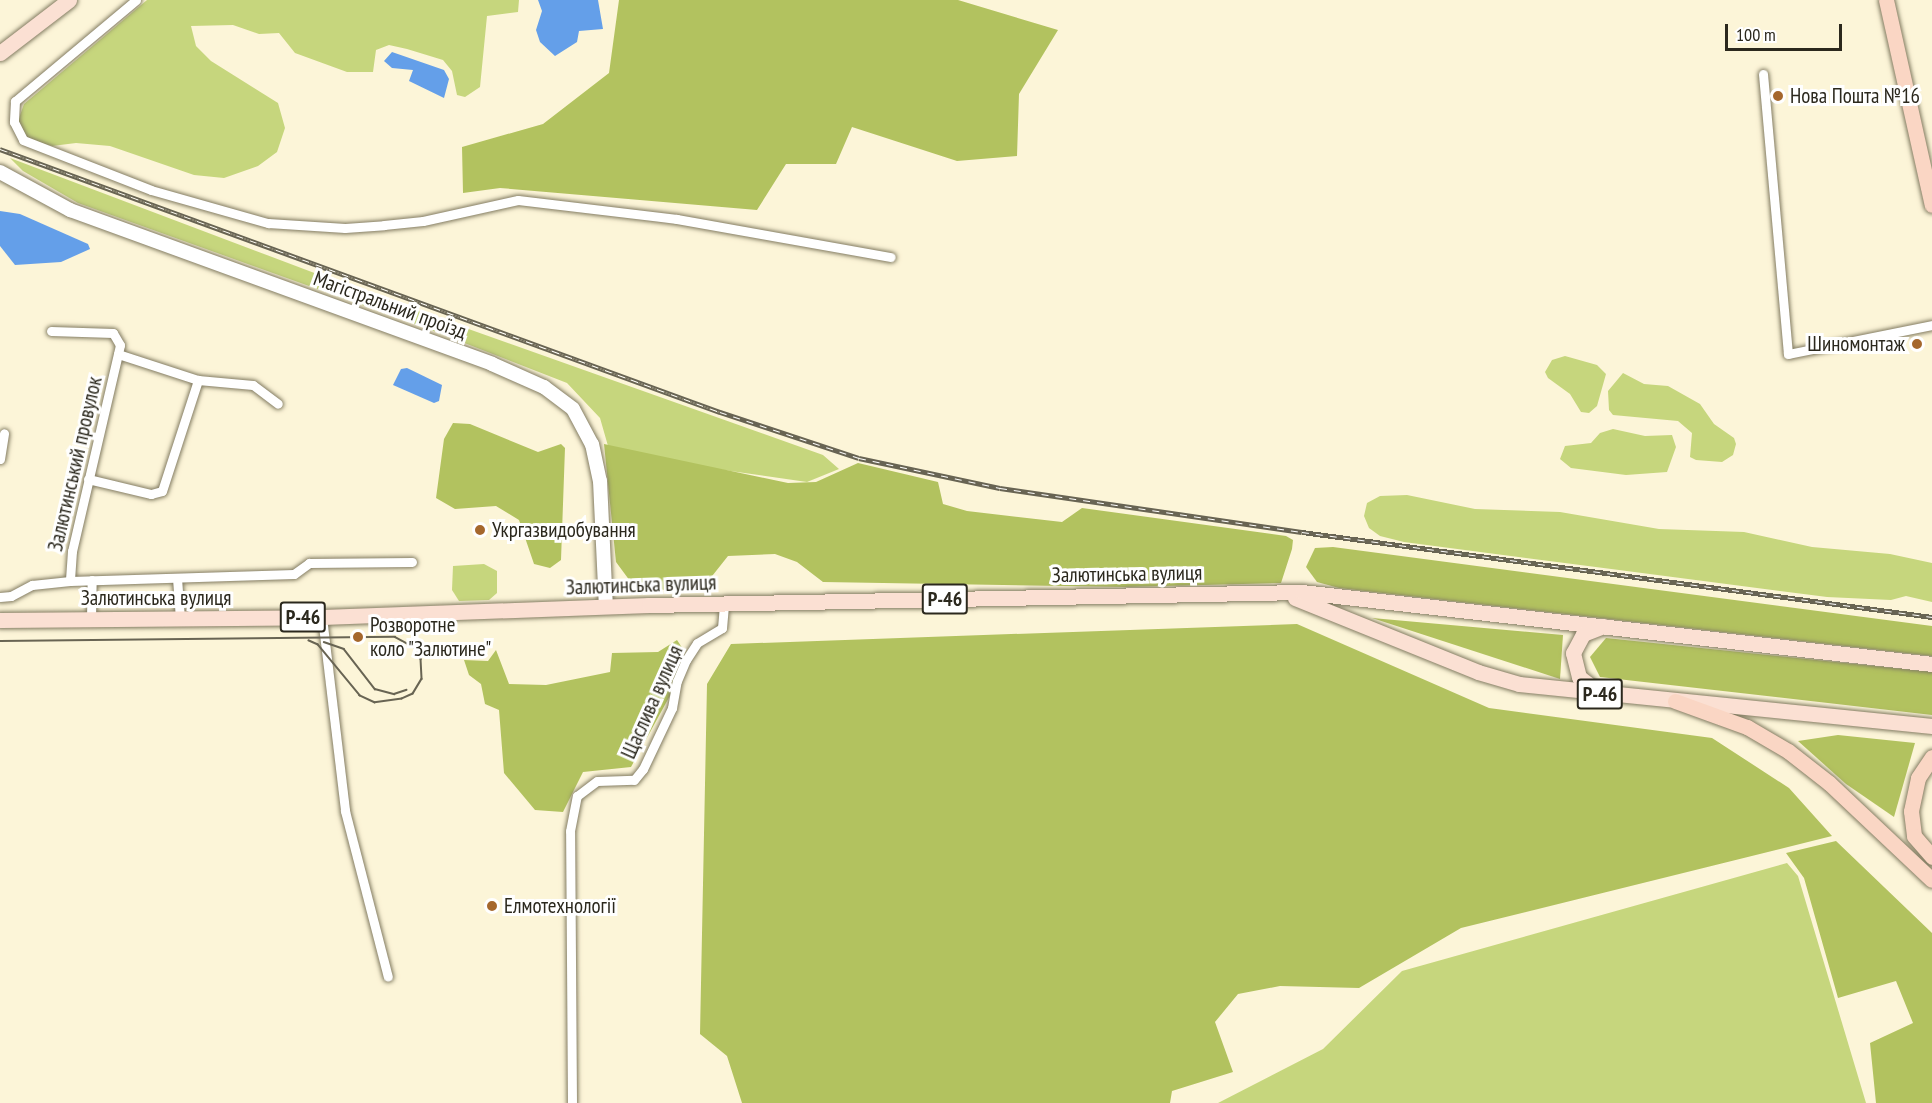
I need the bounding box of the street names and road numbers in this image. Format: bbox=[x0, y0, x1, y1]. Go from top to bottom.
street label: Магістральний проїзд bbox=[310, 266, 470, 344]
street label: Залютинський провулок bbox=[43, 374, 107, 554]
street label: Залютинська вулиця bbox=[1051, 560, 1203, 588]
street label: Залютинська вулиця bbox=[565, 570, 717, 600]
road number: Р-46 bbox=[921, 582, 969, 616]
street label: Залютинська вулиця bbox=[81, 585, 231, 611]
road number: Р-46 bbox=[279, 600, 327, 634]
street label: Щаслива вулиця bbox=[616, 641, 688, 763]
road number: Р-46 bbox=[1576, 677, 1624, 711]

